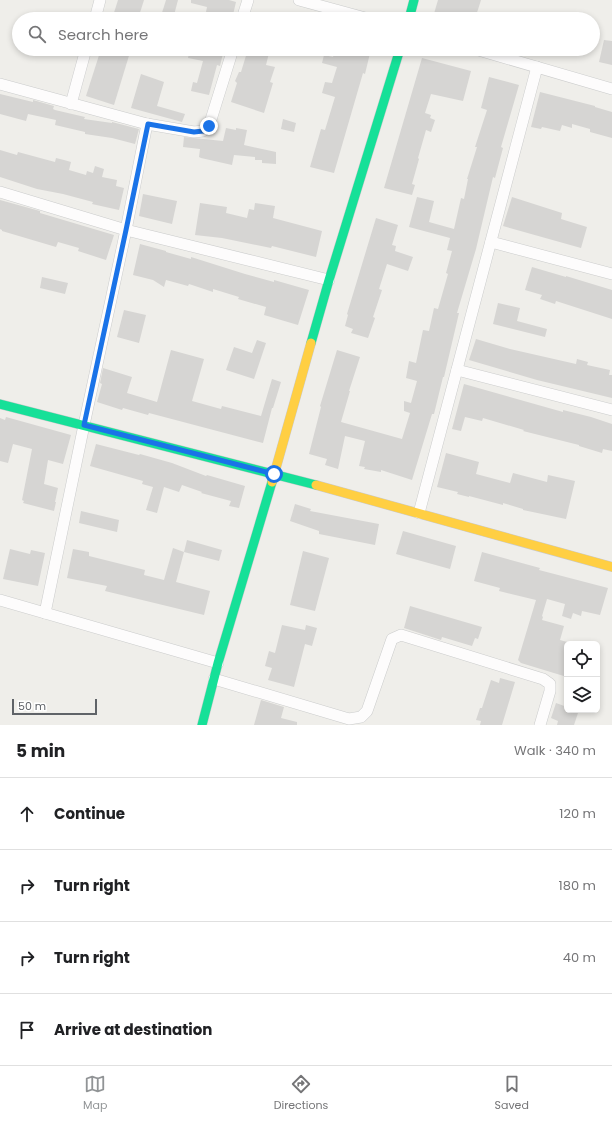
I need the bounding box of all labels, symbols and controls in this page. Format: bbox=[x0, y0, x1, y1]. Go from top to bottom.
search box bbox=[12, 12, 600, 56]
icon: search bbox=[26, 23, 48, 45]
text: Search here bbox=[58, 24, 148, 45]
route end bbox=[200, 117, 218, 135]
route start bbox=[265, 465, 283, 483]
map controls bbox=[564, 641, 600, 713]
button: locate bbox=[564, 641, 600, 677]
button: layers bbox=[564, 677, 600, 713]
scale bar bbox=[12, 697, 97, 716]
text: 50 m bbox=[18, 698, 46, 714]
text: 5 min bbox=[16, 739, 65, 763]
text: Walk · 340 m bbox=[514, 741, 596, 760]
icon: ahead bbox=[16, 803, 38, 825]
text: Continue bbox=[54, 803, 125, 824]
text: 120 m bbox=[559, 804, 596, 823]
icon: right bbox=[16, 875, 38, 897]
text: Turn right bbox=[54, 875, 130, 896]
text: 180 m bbox=[559, 876, 596, 895]
icon: right bbox=[16, 947, 38, 969]
text: Turn right bbox=[54, 947, 130, 968]
text: 40 m bbox=[563, 948, 596, 967]
icon: arrive bbox=[16, 1019, 38, 1041]
text: Arrive at destination bbox=[54, 1019, 212, 1040]
tab: Map bbox=[83, 1073, 107, 1114]
tab: Directions bbox=[274, 1073, 328, 1114]
tab: Saved bbox=[495, 1073, 529, 1114]

